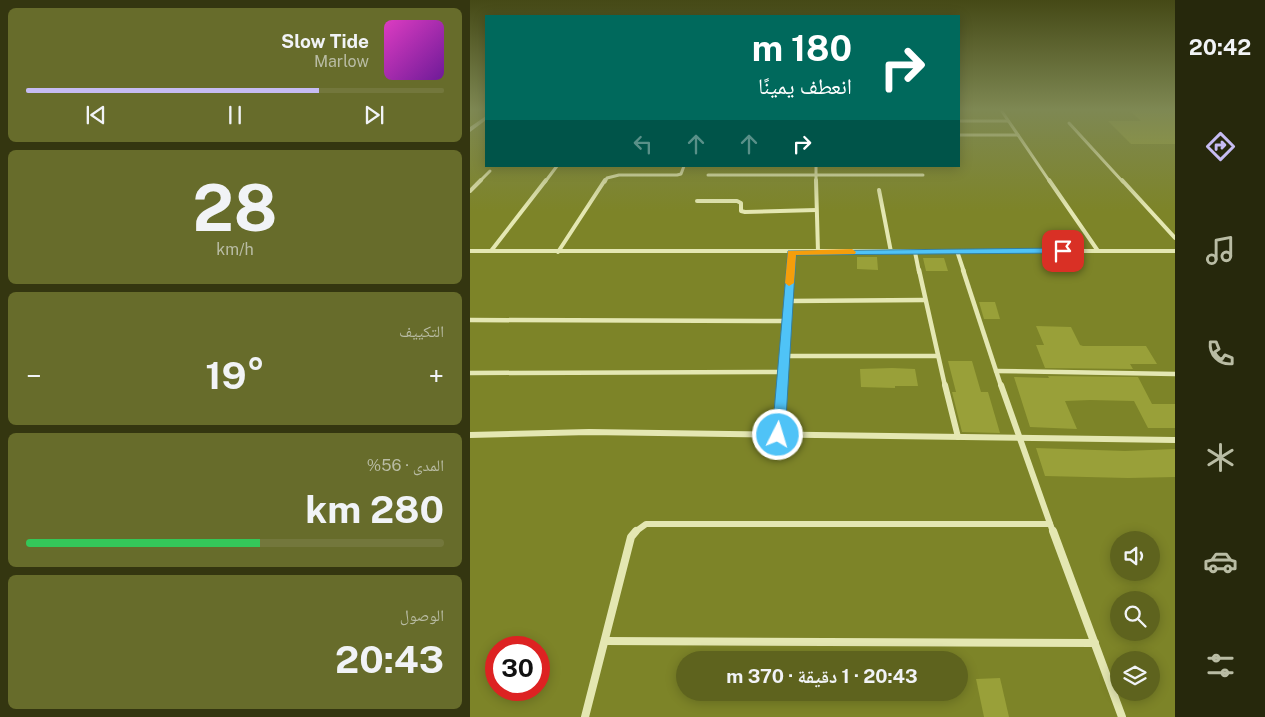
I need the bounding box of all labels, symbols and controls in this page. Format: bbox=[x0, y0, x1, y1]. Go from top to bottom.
text: 180 m bbox=[752, 28, 852, 69]
text: Slow Tide bbox=[281, 30, 369, 52]
text: 20:42 bbox=[1189, 34, 1251, 60]
icon: right bbox=[870, 35, 935, 100]
text: Marlow bbox=[314, 52, 369, 71]
text: انعطف يمينًا bbox=[758, 73, 852, 99]
icon: previous bbox=[82, 101, 110, 129]
icon: pause bbox=[221, 101, 249, 129]
icon: next bbox=[360, 101, 388, 129]
icon: directions bbox=[1203, 129, 1238, 164]
icon: left bbox=[629, 130, 657, 158]
icon: ahead bbox=[682, 130, 710, 158]
icon: ahead bbox=[735, 130, 763, 158]
icon: right bbox=[788, 130, 816, 158]
text: 28 bbox=[193, 169, 277, 246]
pin bbox=[1042, 230, 1084, 272]
icon: music bbox=[1203, 233, 1238, 268]
icon: arrive bbox=[1049, 237, 1077, 265]
text: km/h bbox=[216, 240, 254, 259]
text: التكييف bbox=[399, 322, 444, 341]
icon: phone bbox=[1203, 336, 1238, 371]
text: 19° bbox=[205, 353, 265, 398]
text: − bbox=[26, 359, 42, 392]
text: + bbox=[428, 359, 444, 392]
position arrow bbox=[751, 408, 803, 460]
icon: climate bbox=[1203, 440, 1238, 475]
text: المدى · 56% bbox=[367, 456, 444, 475]
text: 280 km bbox=[305, 487, 444, 532]
map controls bbox=[1110, 531, 1160, 701]
button: sound bbox=[1110, 531, 1160, 581]
icon: car bbox=[1203, 544, 1238, 579]
button: search bbox=[1110, 591, 1160, 641]
text: الوصول bbox=[400, 606, 444, 625]
speed limit sign: 30 bbox=[485, 636, 550, 701]
text: 20:43 bbox=[335, 637, 444, 682]
icon: filters bbox=[1203, 648, 1238, 683]
button: layers bbox=[1110, 651, 1160, 701]
text: 20:43 · 1 دقيقة · 370 m bbox=[726, 665, 918, 687]

